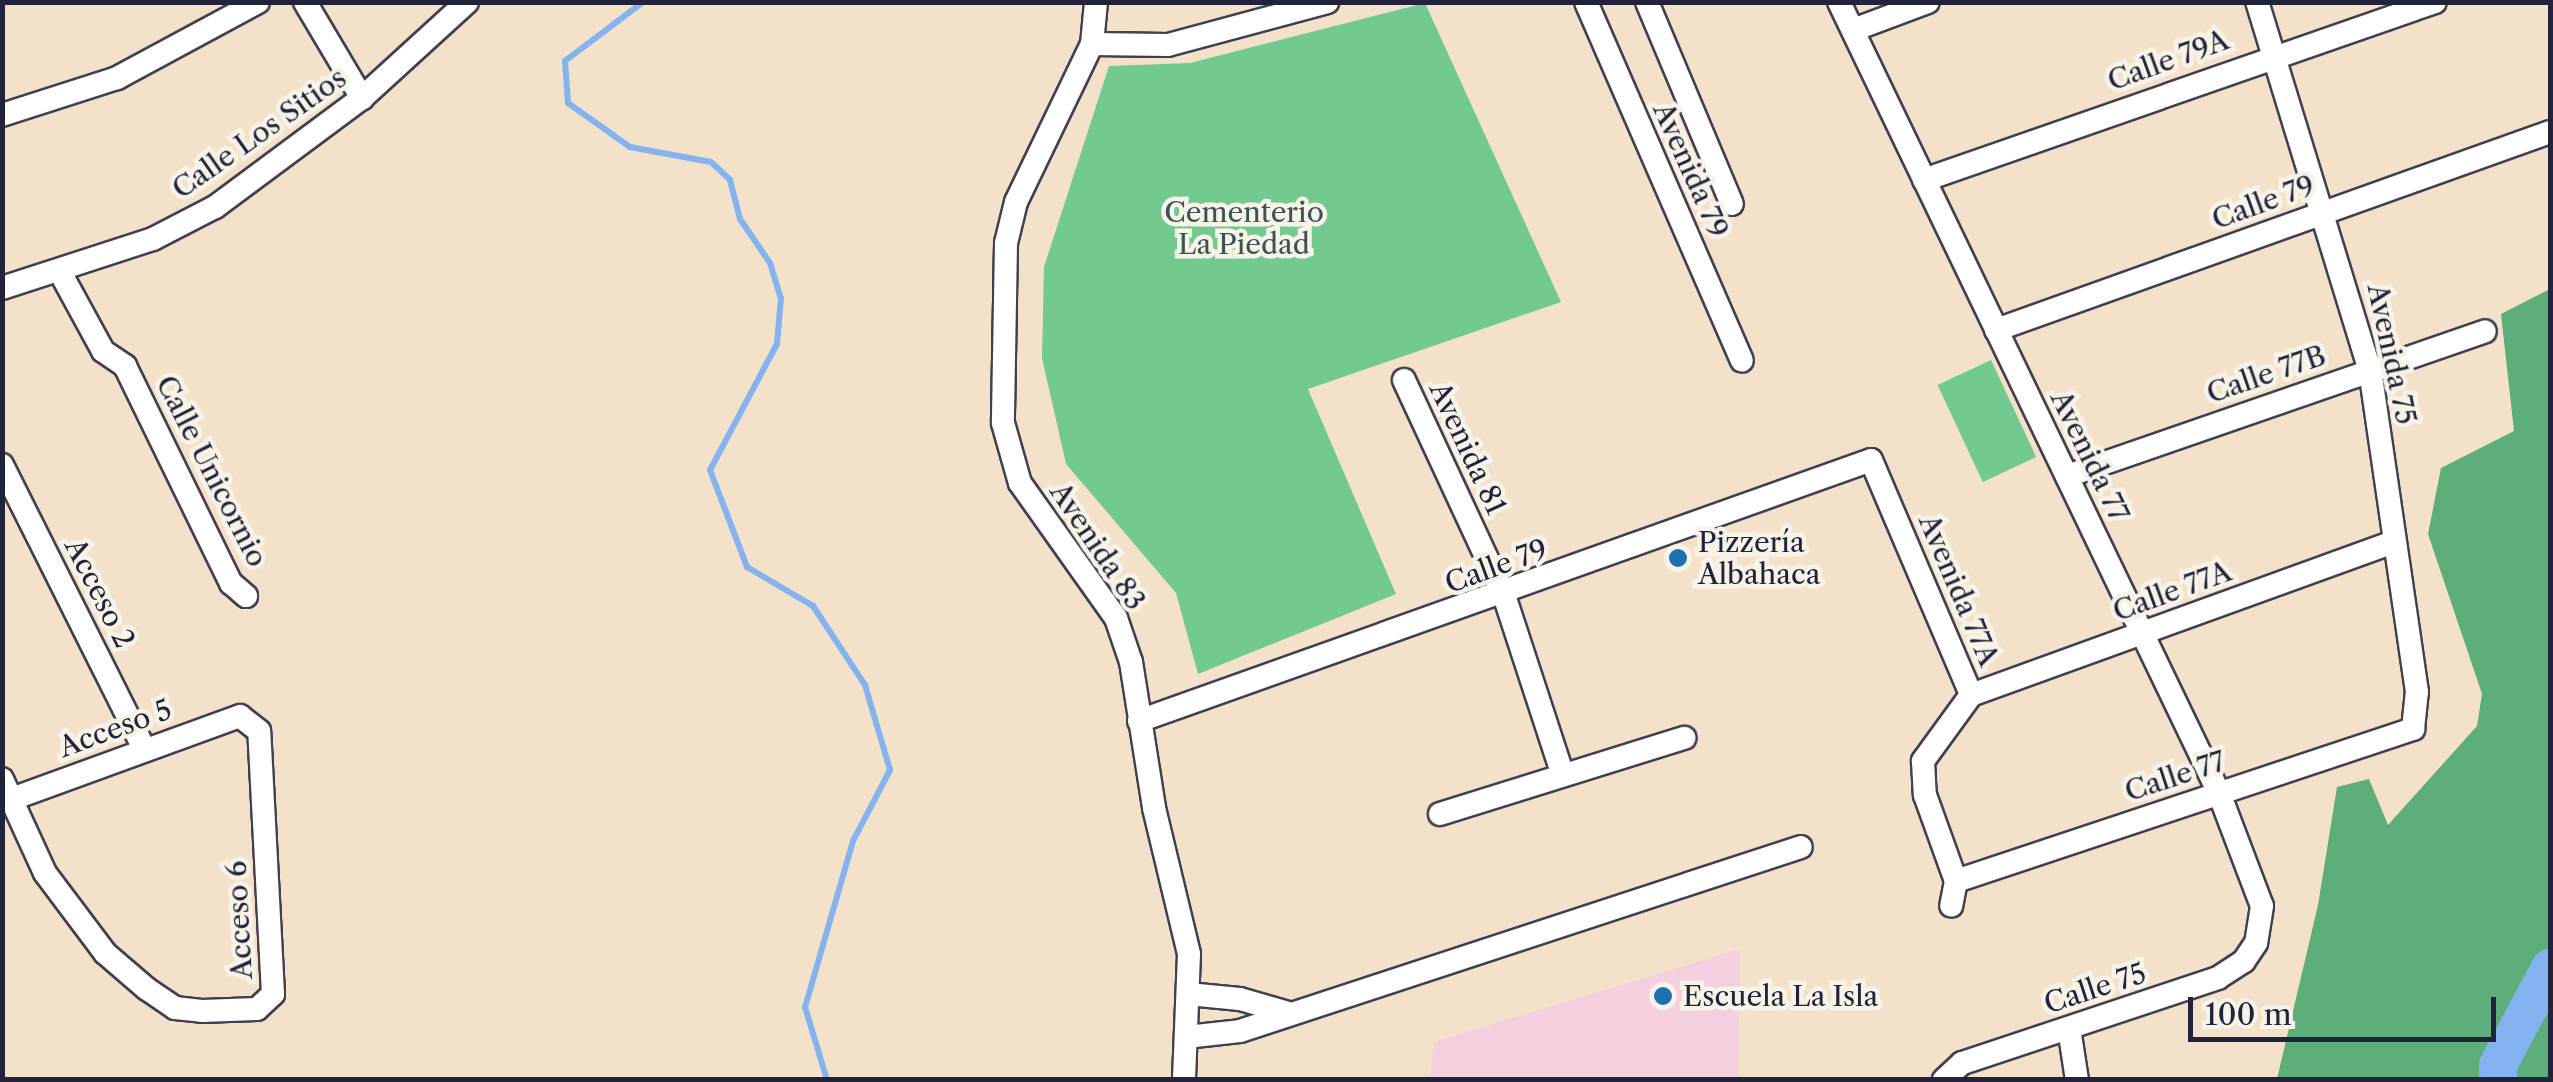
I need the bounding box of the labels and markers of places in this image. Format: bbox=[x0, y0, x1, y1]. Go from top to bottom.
place label: Pizzería Albahaca bbox=[1698, 525, 1820, 591]
marker: Pizzería Albahaca bbox=[1667, 547, 1689, 569]
place label: Escuela La Isla bbox=[1683, 979, 1879, 1013]
marker: Escuela La Isla bbox=[1652, 985, 1674, 1007]

